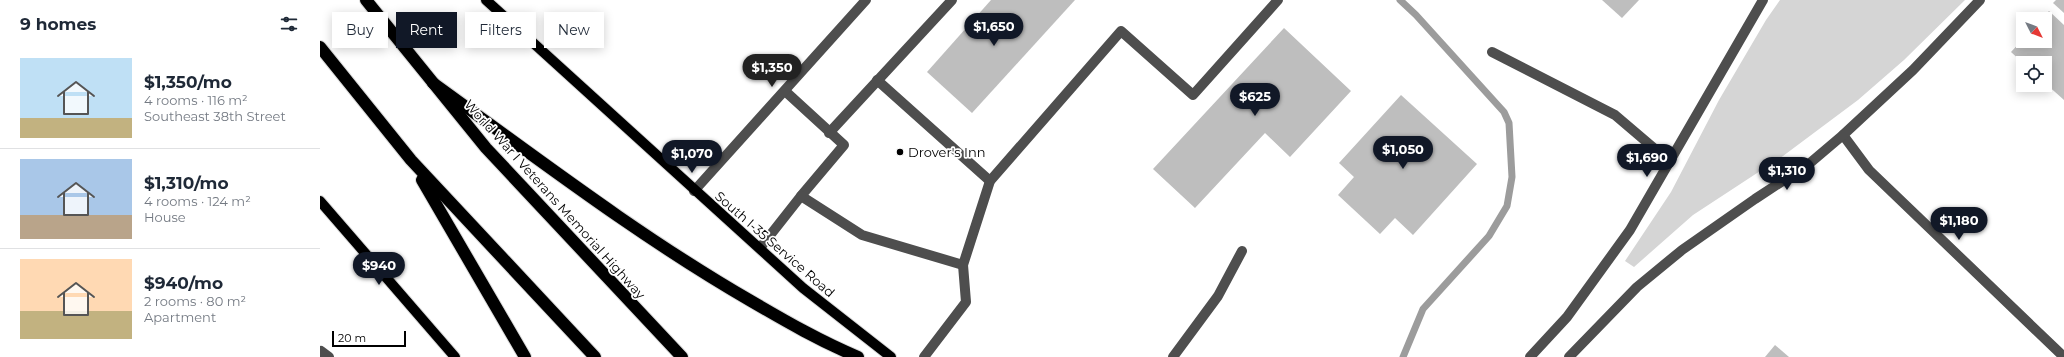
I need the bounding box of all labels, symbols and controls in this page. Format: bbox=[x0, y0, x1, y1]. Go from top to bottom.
chip: Buy bbox=[332, 12, 388, 48]
chip: Rent bbox=[396, 12, 457, 48]
chip: Filters bbox=[465, 12, 536, 48]
chip: New bbox=[544, 12, 604, 48]
north arrow bbox=[2016, 12, 2052, 48]
map controls bbox=[2016, 12, 2052, 92]
icon: filters bbox=[278, 13, 300, 35]
pin: $1,650 bbox=[961, 13, 1027, 47]
text: 9 homes bbox=[20, 14, 96, 34]
text: $1,650 bbox=[973, 18, 1015, 34]
pin: $1,350 bbox=[739, 54, 805, 88]
button: locate bbox=[2016, 56, 2052, 92]
text: $1,350 bbox=[752, 59, 792, 75]
text: $1,350/mo bbox=[144, 72, 232, 92]
icon: home bbox=[52, 74, 100, 122]
pin: $625 bbox=[1231, 83, 1279, 117]
text: $625 bbox=[1239, 88, 1271, 104]
text: 4 rooms · 116 m² bbox=[144, 92, 248, 108]
street label: World War I Veterans Memorial Highway bbox=[461, 96, 649, 303]
text: Southeast 38th Street bbox=[144, 108, 286, 124]
pin: $1,050 bbox=[1370, 136, 1436, 170]
pin: $1,070 bbox=[659, 140, 725, 174]
text: $1,050 bbox=[1382, 141, 1424, 157]
place label: Drover's Inn bbox=[908, 144, 986, 160]
pin: $1,690 bbox=[1614, 144, 1680, 178]
text: $1,070 bbox=[671, 145, 713, 161]
marker: Drover's Inn bbox=[895, 147, 905, 157]
text: $1,690 bbox=[1626, 149, 1668, 165]
pin: $1,310 bbox=[1754, 157, 1820, 191]
text: $1,310 bbox=[1768, 162, 1806, 178]
text: $1,310/mo bbox=[144, 173, 229, 193]
icon: home bbox=[52, 175, 100, 223]
street label: South I-35 Service Road bbox=[712, 188, 838, 300]
text: 4 rooms · 124 m² bbox=[144, 193, 251, 209]
pin: $1,180 bbox=[1926, 207, 1992, 241]
text: House bbox=[144, 209, 186, 225]
text: $1,180 bbox=[1940, 212, 1978, 228]
pin: $940 bbox=[355, 252, 403, 286]
text: $940 bbox=[362, 257, 396, 273]
text: $940/mo bbox=[144, 273, 223, 293]
icon: home bbox=[52, 275, 100, 323]
text: 2 rooms · 80 m² bbox=[144, 293, 246, 309]
text: Apartment bbox=[144, 309, 216, 325]
scale bar bbox=[332, 329, 406, 348]
text: 20 m bbox=[338, 331, 366, 345]

